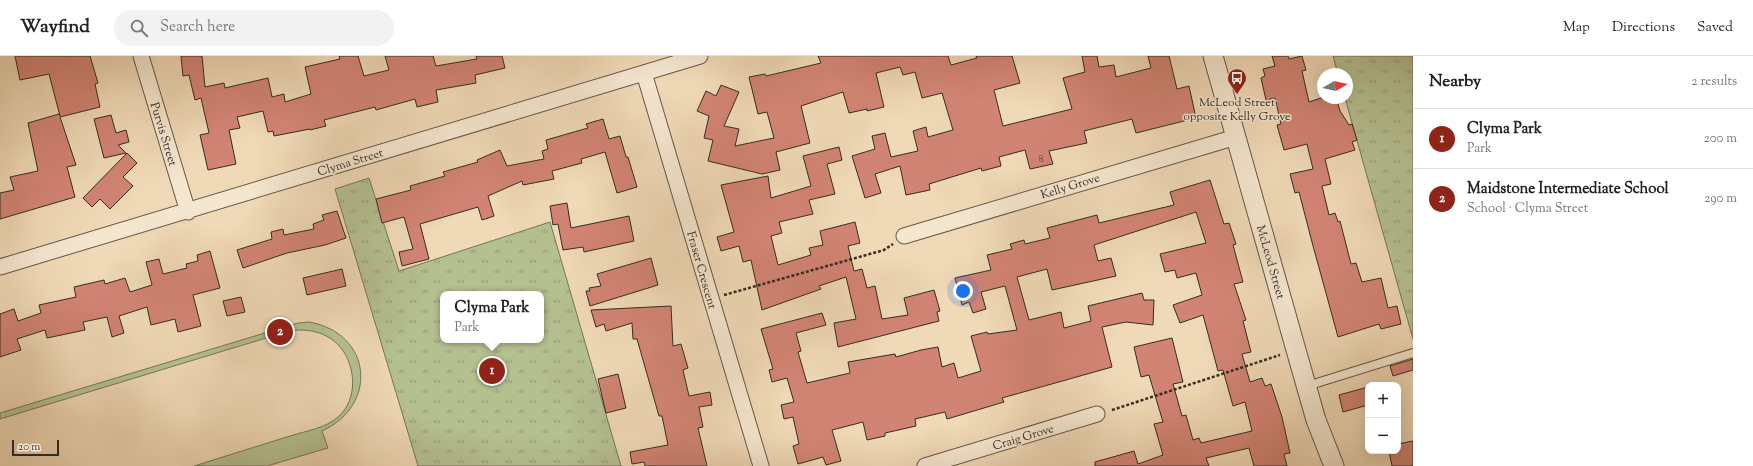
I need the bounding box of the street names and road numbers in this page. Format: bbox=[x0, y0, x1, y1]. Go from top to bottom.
street label: Purvis Street bbox=[145, 100, 181, 168]
street label: Clyma Street bbox=[315, 144, 385, 181]
street label: Kelly Grove bbox=[1039, 169, 1102, 204]
street label: McLeod Street bbox=[1251, 223, 1289, 301]
street label: Fraser Crescent bbox=[681, 229, 721, 311]
street label: Craig Grove bbox=[990, 420, 1057, 456]

